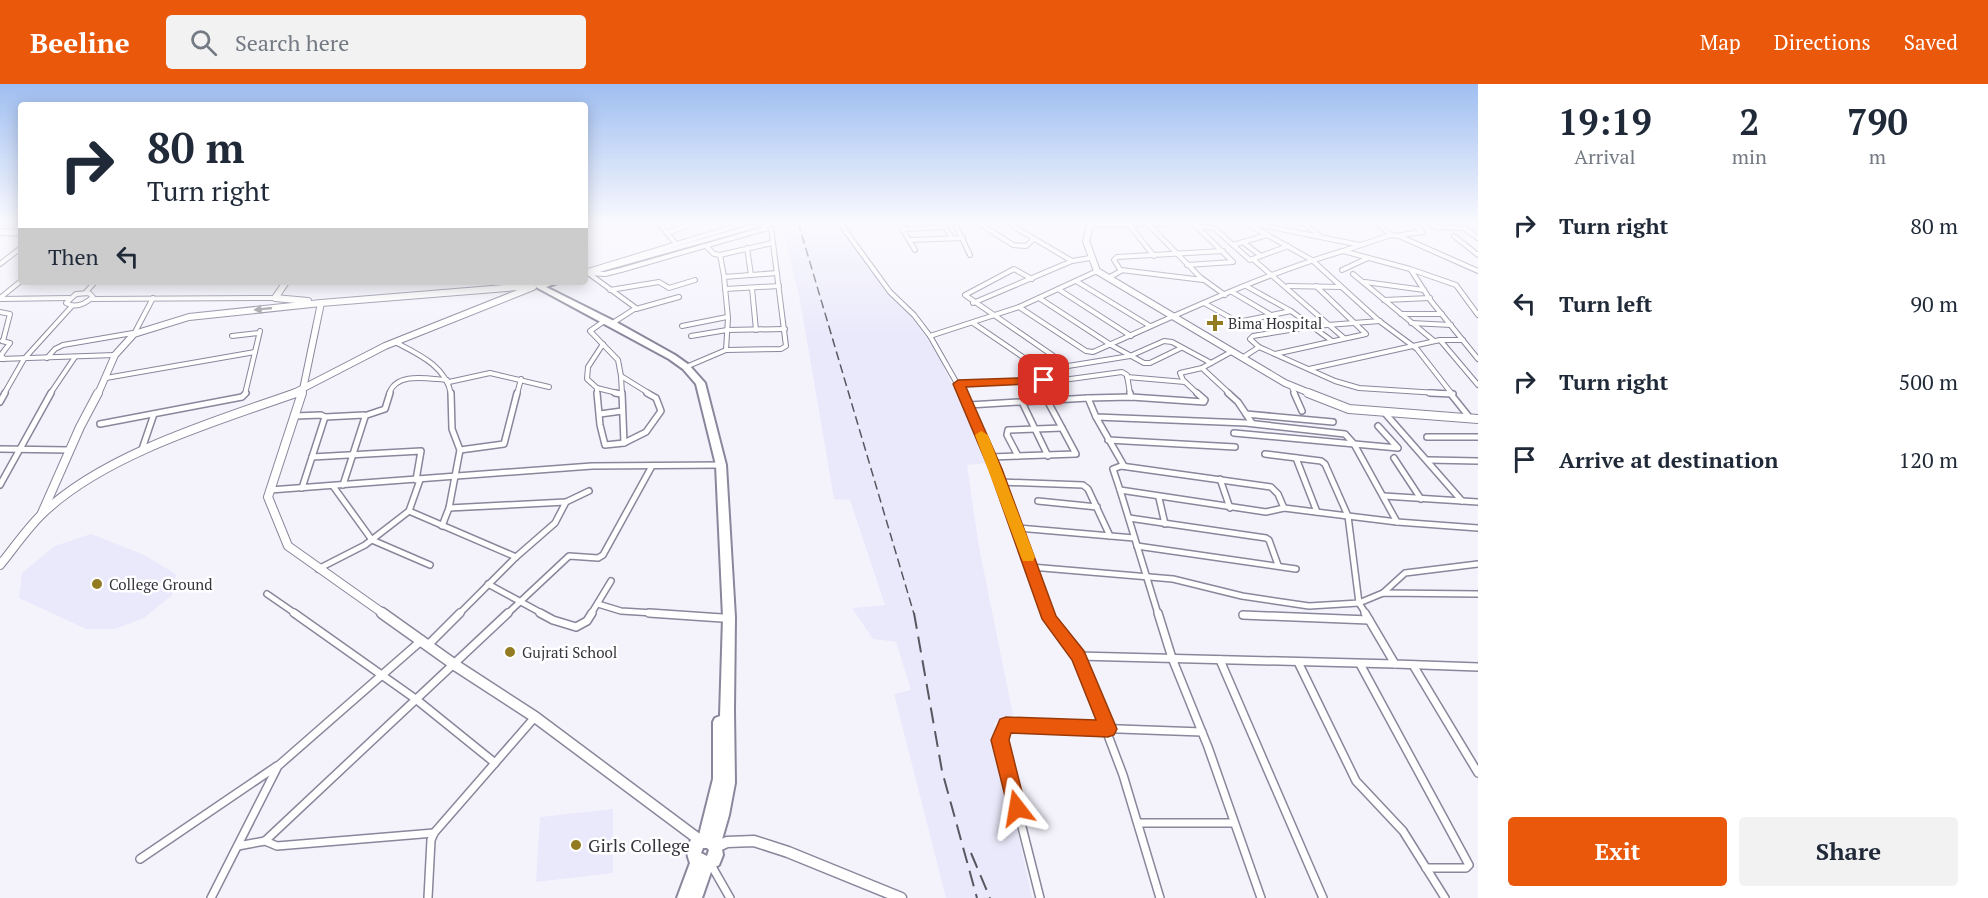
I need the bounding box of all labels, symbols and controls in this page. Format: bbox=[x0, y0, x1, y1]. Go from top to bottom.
search box bbox=[166, 15, 586, 69]
text: Beeline bbox=[30, 24, 130, 61]
icon: search bbox=[187, 26, 220, 59]
text: Search here bbox=[235, 28, 349, 57]
text: Map bbox=[1700, 28, 1741, 56]
text: Directions bbox=[1774, 28, 1871, 56]
text: Saved bbox=[1904, 28, 1958, 56]
text: 19:19 bbox=[1558, 98, 1652, 145]
text: 2 bbox=[1739, 98, 1760, 145]
text: 790 bbox=[1847, 98, 1908, 145]
text: 80 m bbox=[147, 119, 245, 175]
icon: right bbox=[48, 126, 126, 204]
text: Arrival bbox=[1574, 143, 1636, 170]
text: min bbox=[1732, 143, 1767, 170]
text: m bbox=[1869, 143, 1886, 170]
text: Turn right bbox=[147, 173, 270, 209]
icon: right bbox=[1508, 209, 1541, 242]
text: Turn right bbox=[1559, 211, 1668, 240]
text: 80 m bbox=[1910, 211, 1958, 240]
icon: left bbox=[111, 240, 144, 273]
text: Then bbox=[48, 242, 99, 271]
icon: left bbox=[1508, 287, 1541, 320]
text: Turn left bbox=[1559, 289, 1652, 318]
text: 90 m bbox=[1910, 289, 1958, 318]
one-way arrow bbox=[253, 304, 272, 314]
place label: Bima Hospital bbox=[1228, 313, 1322, 333]
marker: Bima Hospital bbox=[1206, 314, 1224, 332]
pin bbox=[1018, 354, 1069, 405]
icon: arrive bbox=[1027, 363, 1060, 396]
icon: right bbox=[1508, 365, 1541, 398]
text: Turn right bbox=[1559, 367, 1668, 396]
text: 500 m bbox=[1898, 367, 1958, 396]
icon: arrive bbox=[1508, 443, 1541, 476]
text: Arrive at destination bbox=[1559, 445, 1778, 474]
text: 120 m bbox=[1898, 445, 1958, 474]
place label: College Ground bbox=[109, 574, 212, 594]
marker: College Ground bbox=[90, 577, 104, 591]
place label: Gujrati School bbox=[522, 642, 617, 662]
marker: Gujrati School bbox=[503, 645, 517, 659]
position arrow bbox=[985, 776, 1049, 840]
button: Exit bbox=[1508, 817, 1727, 886]
button: Share bbox=[1739, 817, 1958, 886]
place label: Girls College bbox=[588, 833, 690, 857]
marker: Girls College bbox=[569, 838, 583, 852]

